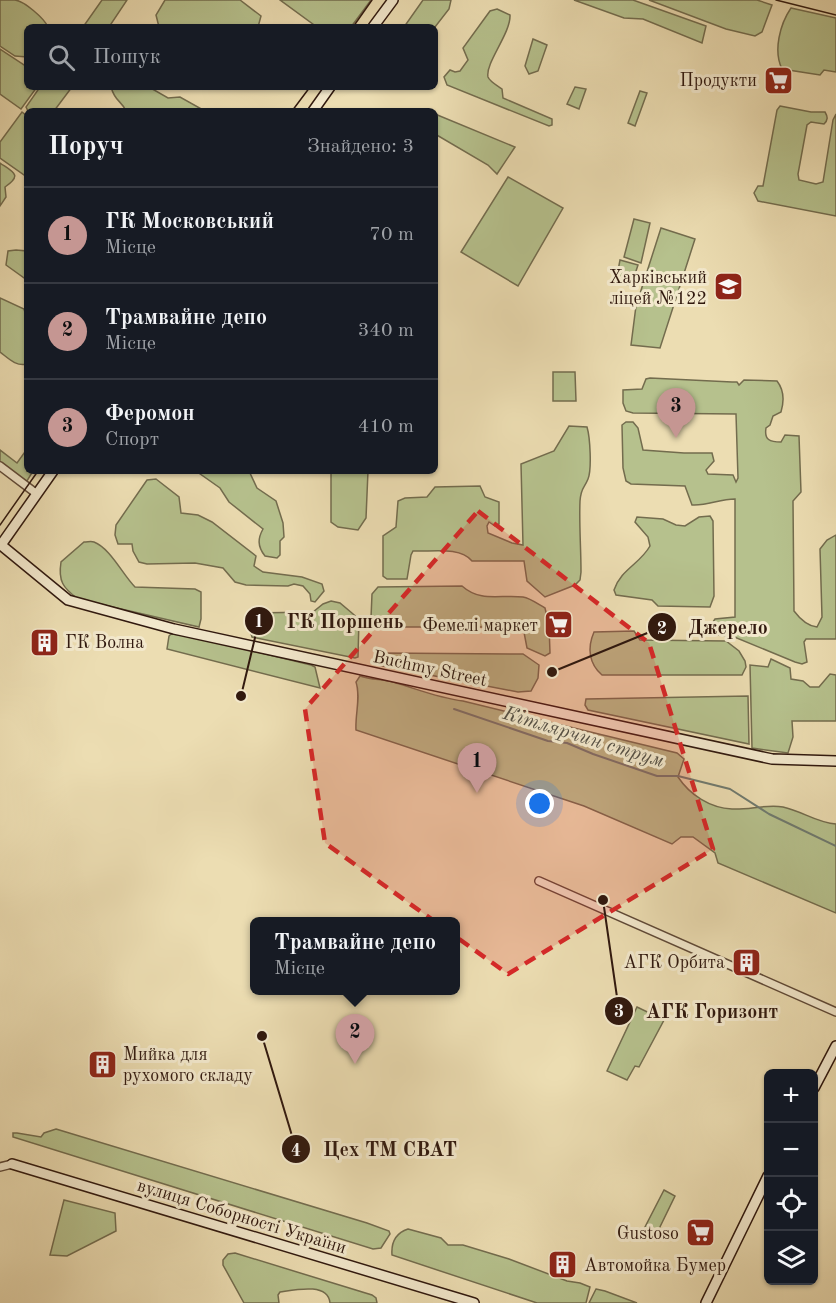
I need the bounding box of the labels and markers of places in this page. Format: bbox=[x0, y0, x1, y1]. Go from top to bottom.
supermarket icon: Продукти bbox=[762, 64, 794, 96]
place label: Продукти bbox=[679, 72, 757, 90]
place label: Харківський ліцей №122 bbox=[609, 269, 707, 308]
school or university icon: Харківський ліцей №122 bbox=[712, 271, 744, 303]
pin: 3 bbox=[656, 388, 696, 438]
callout: ГК Поршень bbox=[244, 602, 415, 640]
callout: Джерело bbox=[647, 608, 780, 646]
supermarket icon: Фемелі маркет bbox=[543, 609, 575, 641]
place label: Фемелі маркет bbox=[423, 617, 538, 635]
building icon: ГК Волна bbox=[28, 626, 60, 658]
place label: ГК Волна bbox=[65, 634, 144, 652]
pin: 1 bbox=[458, 744, 496, 793]
building icon: АГК Орбита bbox=[730, 946, 762, 978]
place label: АГК Орбита bbox=[623, 954, 725, 972]
callout: АГК Горизонт bbox=[604, 992, 790, 1030]
pin: 2 bbox=[336, 1014, 374, 1064]
place label: Мийка для рухомого складу bbox=[123, 1046, 253, 1085]
building icon: Мийка для рухомого складу bbox=[86, 1048, 118, 1080]
callout: Цех ТМ СВАТ bbox=[281, 1130, 469, 1168]
supermarket icon: Gustoso bbox=[684, 1217, 716, 1249]
place label: Gustoso bbox=[617, 1225, 679, 1243]
building icon: Автомойка Бумер bbox=[547, 1249, 579, 1281]
place label: Автомойка Бумер bbox=[584, 1257, 726, 1275]

